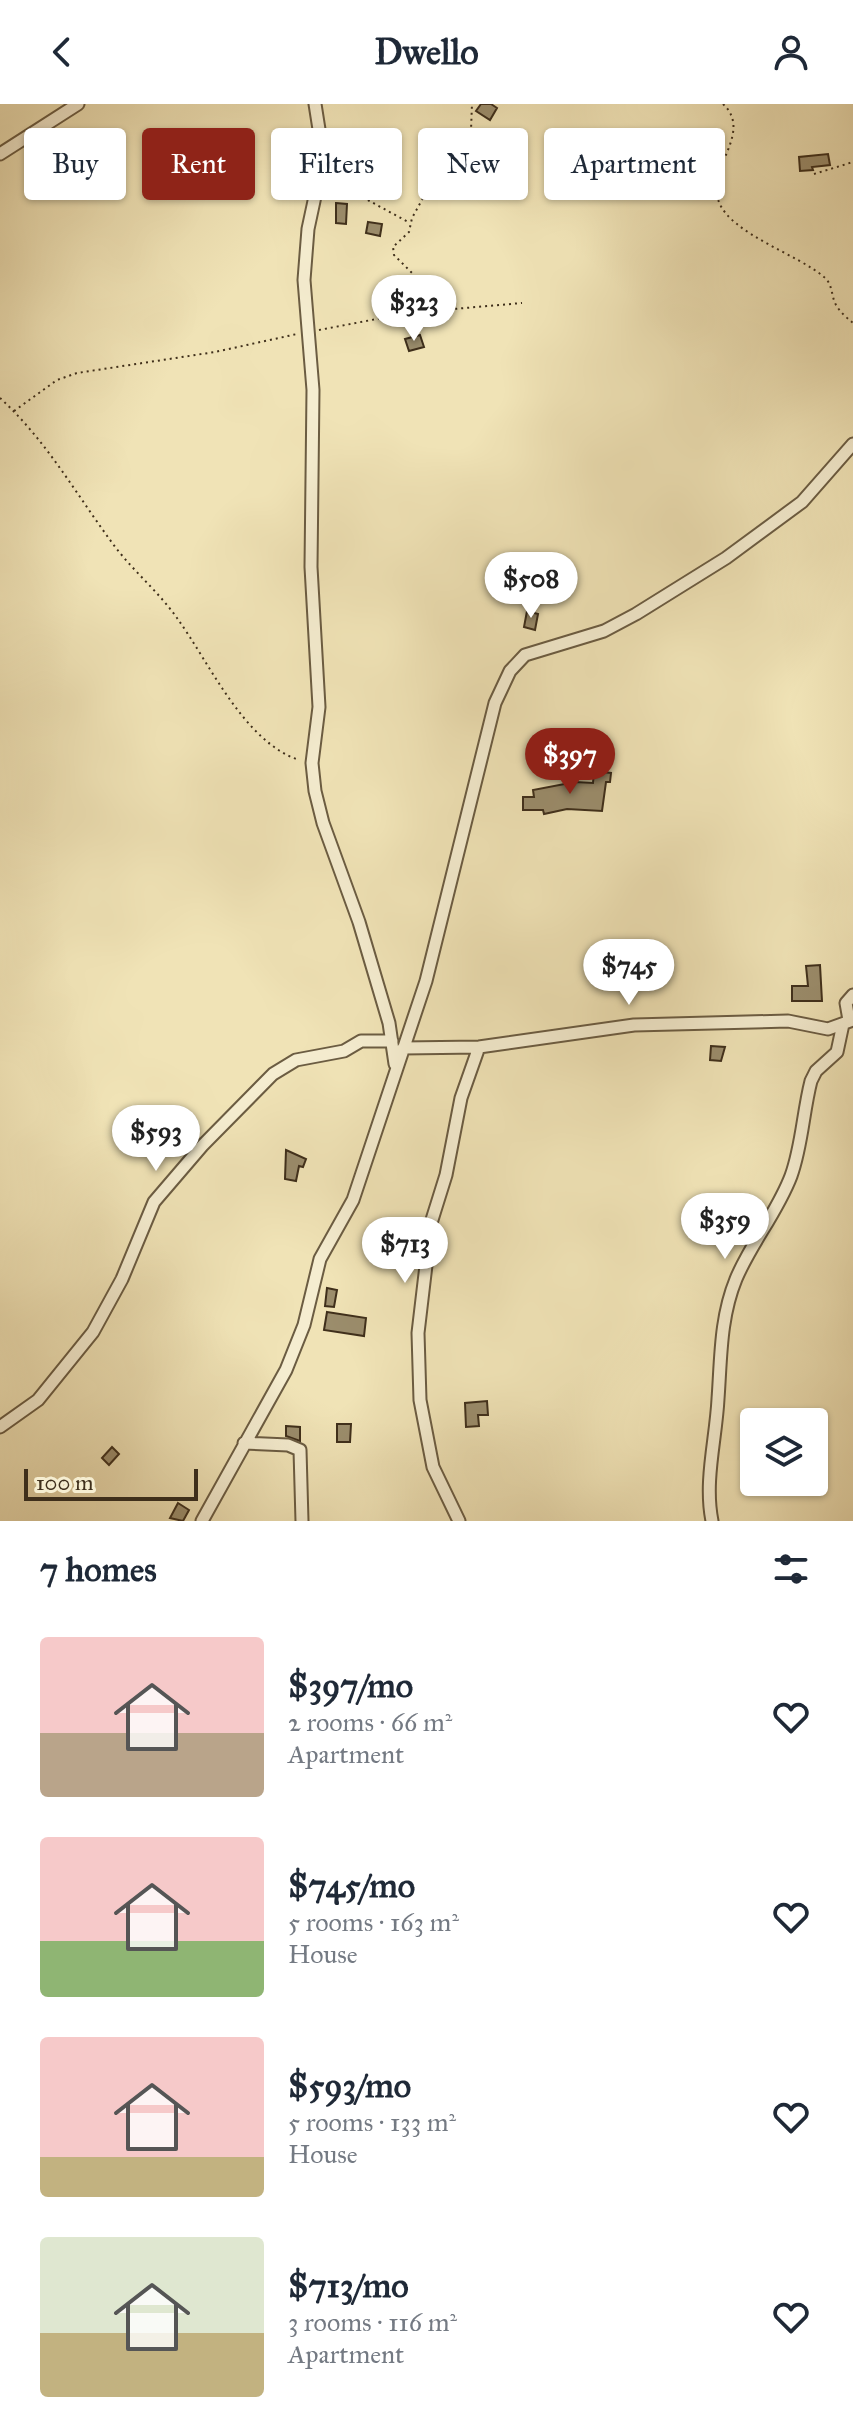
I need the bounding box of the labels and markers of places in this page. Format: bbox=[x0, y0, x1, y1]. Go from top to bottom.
pin: $323 bbox=[367, 275, 461, 343]
pin: $508 bbox=[484, 552, 578, 620]
pin: $397 bbox=[523, 728, 617, 796]
pin: $745 bbox=[582, 939, 676, 1007]
pin: $593 bbox=[109, 1105, 203, 1173]
pin: $359 bbox=[678, 1193, 772, 1261]
pin: $713 bbox=[358, 1217, 452, 1285]

